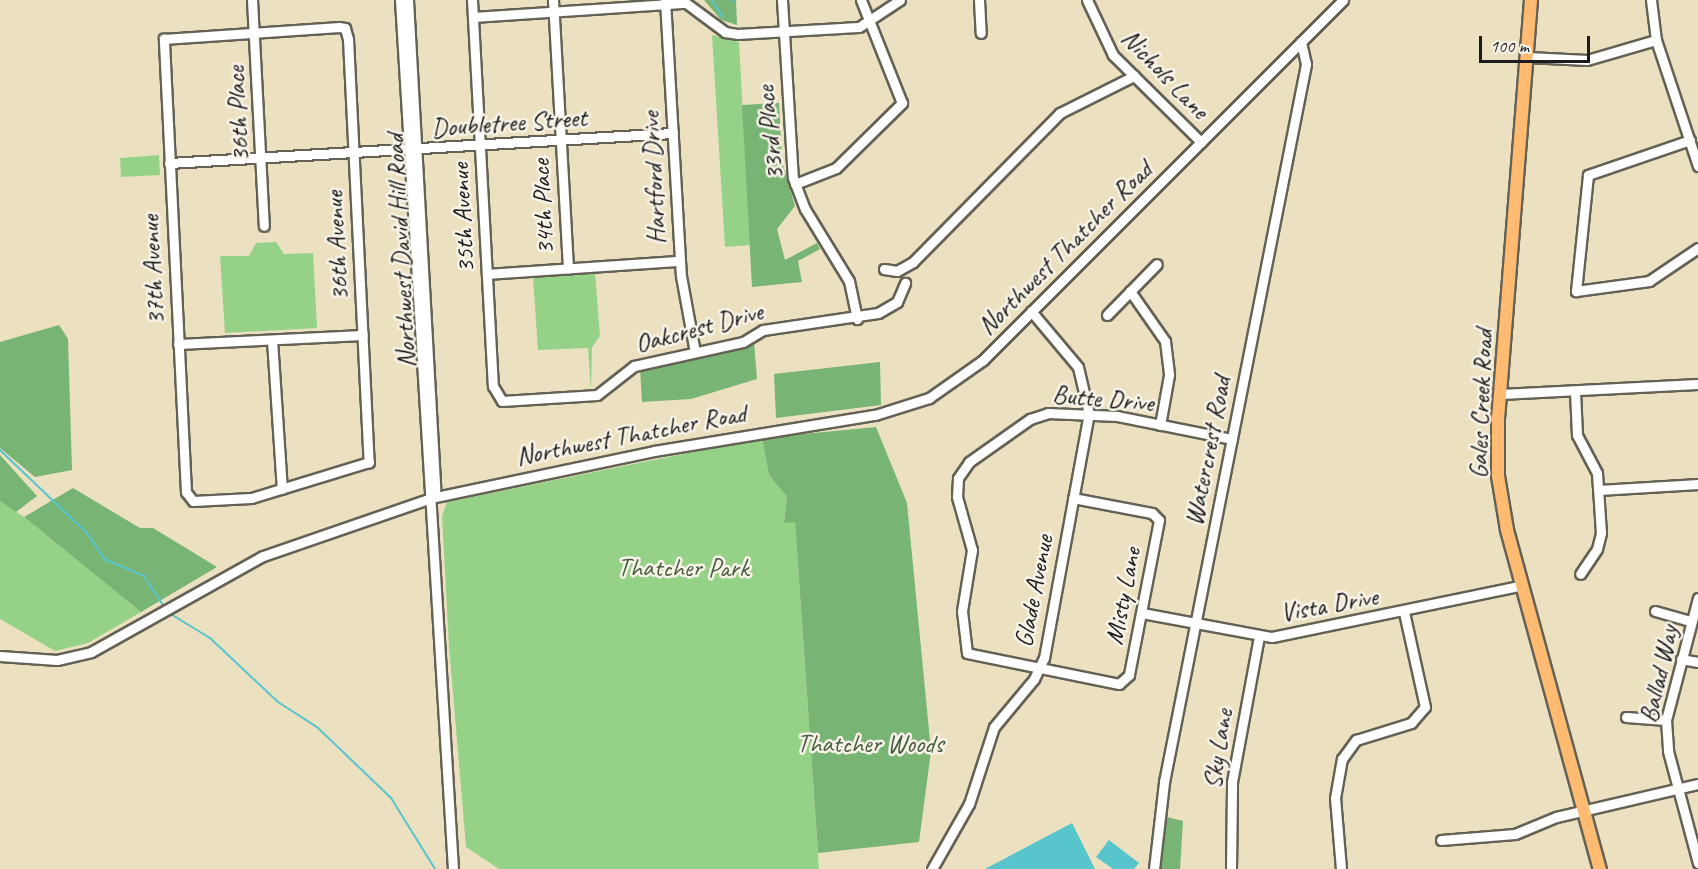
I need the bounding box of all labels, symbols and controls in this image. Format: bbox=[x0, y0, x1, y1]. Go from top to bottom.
street label: Nichols Lane bbox=[1114, 22, 1216, 126]
scale bar bbox=[1482, 24, 1593, 62]
text: 100 m bbox=[1490, 35, 1529, 57]
street label: 36th Place bbox=[220, 65, 256, 163]
street label: 33rd Place bbox=[750, 84, 790, 182]
street label: Doubletree Street bbox=[430, 102, 588, 144]
street label: Hartford Drive bbox=[635, 111, 673, 245]
street label: Northwest David Hill Road bbox=[379, 133, 423, 369]
street label: Northwest Thatcher Road bbox=[971, 154, 1159, 342]
street label: 34th Place bbox=[525, 158, 561, 256]
street label: 35th Avenue bbox=[445, 162, 481, 274]
street label: 36th Avenue bbox=[319, 190, 355, 302]
street label: 37th Avenue bbox=[135, 214, 171, 326]
street label: Oakcrest Drive bbox=[632, 296, 766, 360]
street label: Gales Creek Road bbox=[1463, 329, 1499, 479]
street label: Watercrest Road bbox=[1178, 374, 1238, 528]
street label: Butte Drive bbox=[1051, 379, 1155, 419]
street label: Northwest Thatcher Road bbox=[513, 397, 749, 473]
street label: Glade Avenue bbox=[1008, 532, 1060, 650]
street label: Misty Lane bbox=[1098, 544, 1148, 648]
park label: Thatcher Park bbox=[617, 552, 749, 584]
street label: Vista Drive bbox=[1278, 581, 1380, 629]
street label: Ballad Way bbox=[1633, 622, 1685, 726]
street label: Sky Lane bbox=[1196, 707, 1240, 791]
park label: Thatcher Woods bbox=[797, 728, 943, 760]

